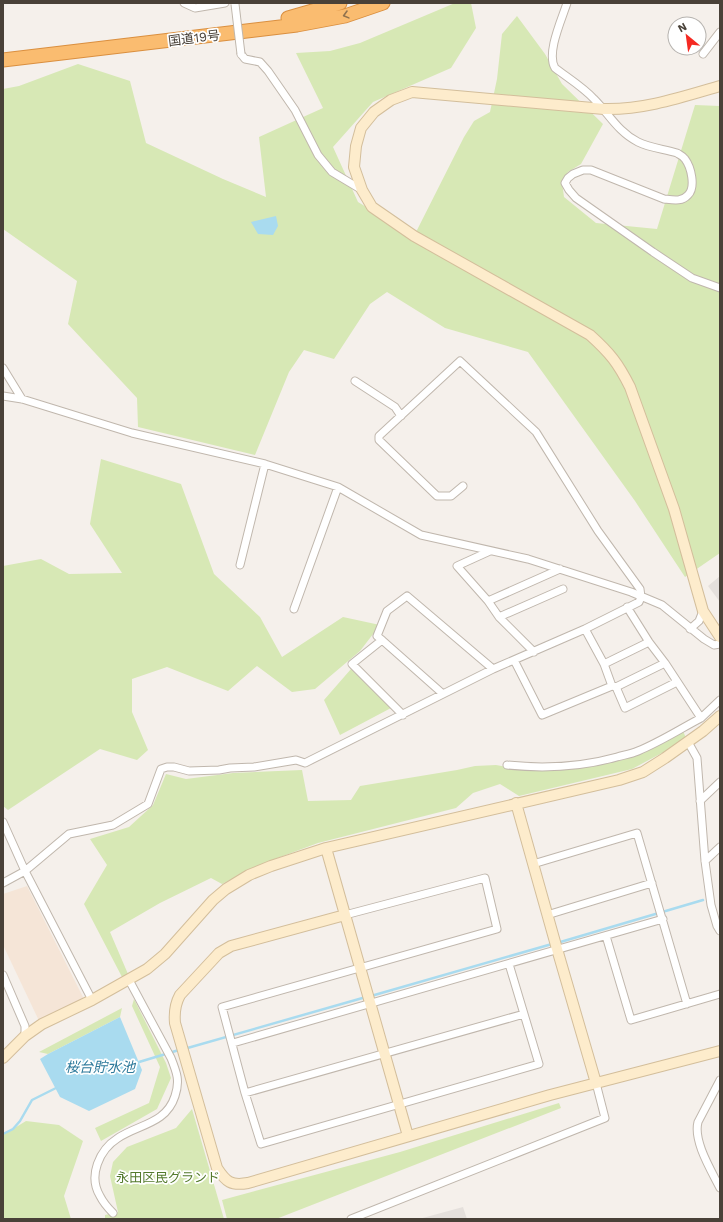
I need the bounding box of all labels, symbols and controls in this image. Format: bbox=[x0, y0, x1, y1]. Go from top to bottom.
one-way arrow bbox=[343, 10, 350, 19]
north arrow bbox=[667, 16, 707, 56]
text: N bbox=[676, 20, 689, 35]
street label: 国道19号 bbox=[167, 27, 221, 49]
water label: 桜台貯水池 bbox=[65, 1059, 137, 1075]
park label: 永田区民グランド bbox=[116, 1170, 220, 1185]

